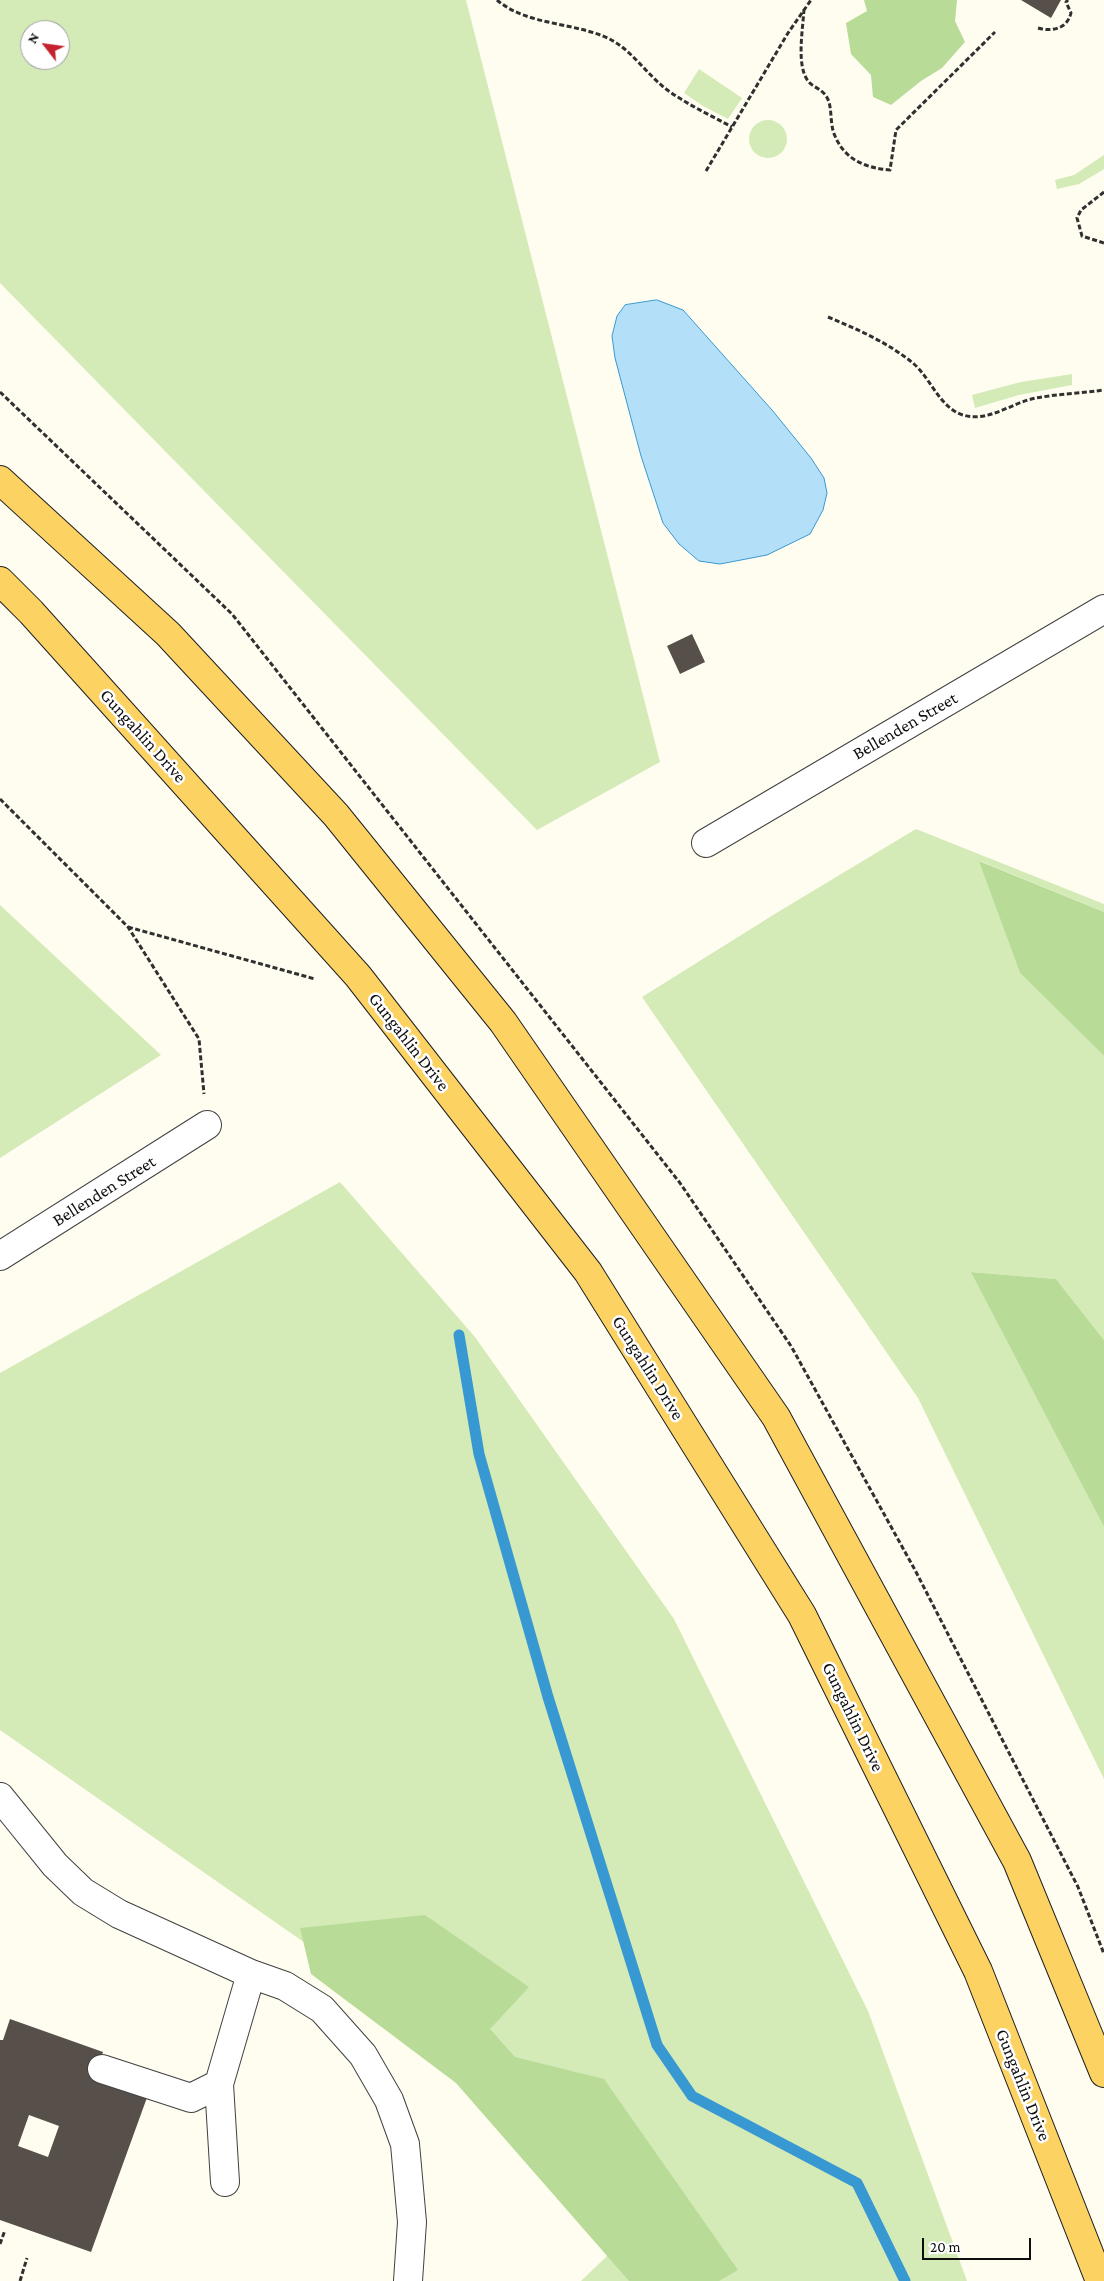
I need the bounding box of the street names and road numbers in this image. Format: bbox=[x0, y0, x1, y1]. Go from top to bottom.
street label: Gungahlin Drive bbox=[95, 685, 191, 787]
street label: Bellenden Street bbox=[849, 687, 961, 765]
street label: Gungahlin Drive bbox=[364, 989, 454, 1095]
street label: Bellenden Street bbox=[49, 1151, 159, 1231]
street label: Gungahlin Drive bbox=[607, 1312, 689, 1424]
street label: Gungahlin Drive bbox=[817, 1659, 889, 1775]
street label: Gungahlin Drive bbox=[991, 2026, 1055, 2144]

